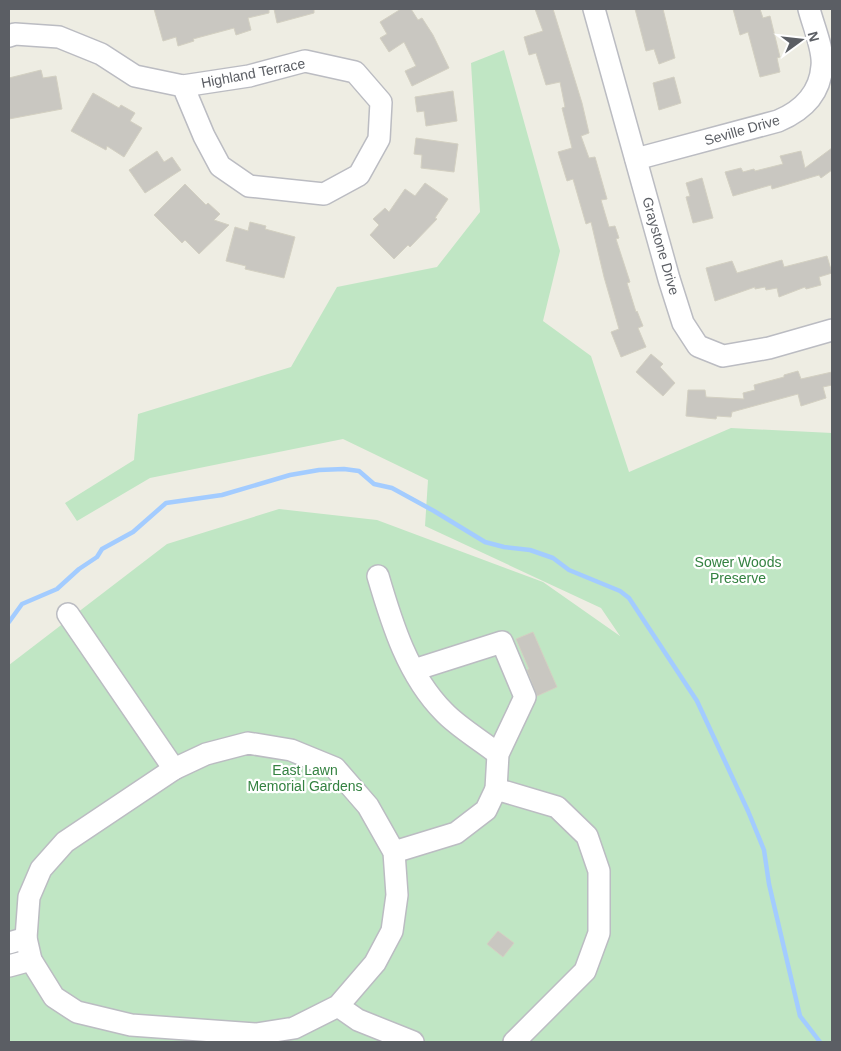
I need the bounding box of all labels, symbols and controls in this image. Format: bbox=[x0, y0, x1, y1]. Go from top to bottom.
north arrow bbox=[776, 15, 826, 65]
text: N bbox=[805, 30, 823, 44]
street label: Highland Terrace bbox=[200, 55, 307, 91]
street label: Seville Drive bbox=[702, 112, 782, 148]
street label: Graystone Drive bbox=[639, 195, 683, 297]
park label: Sower Woods Preserve bbox=[695, 554, 781, 586]
park label: East Lawn Memorial Gardens bbox=[247, 762, 363, 794]

